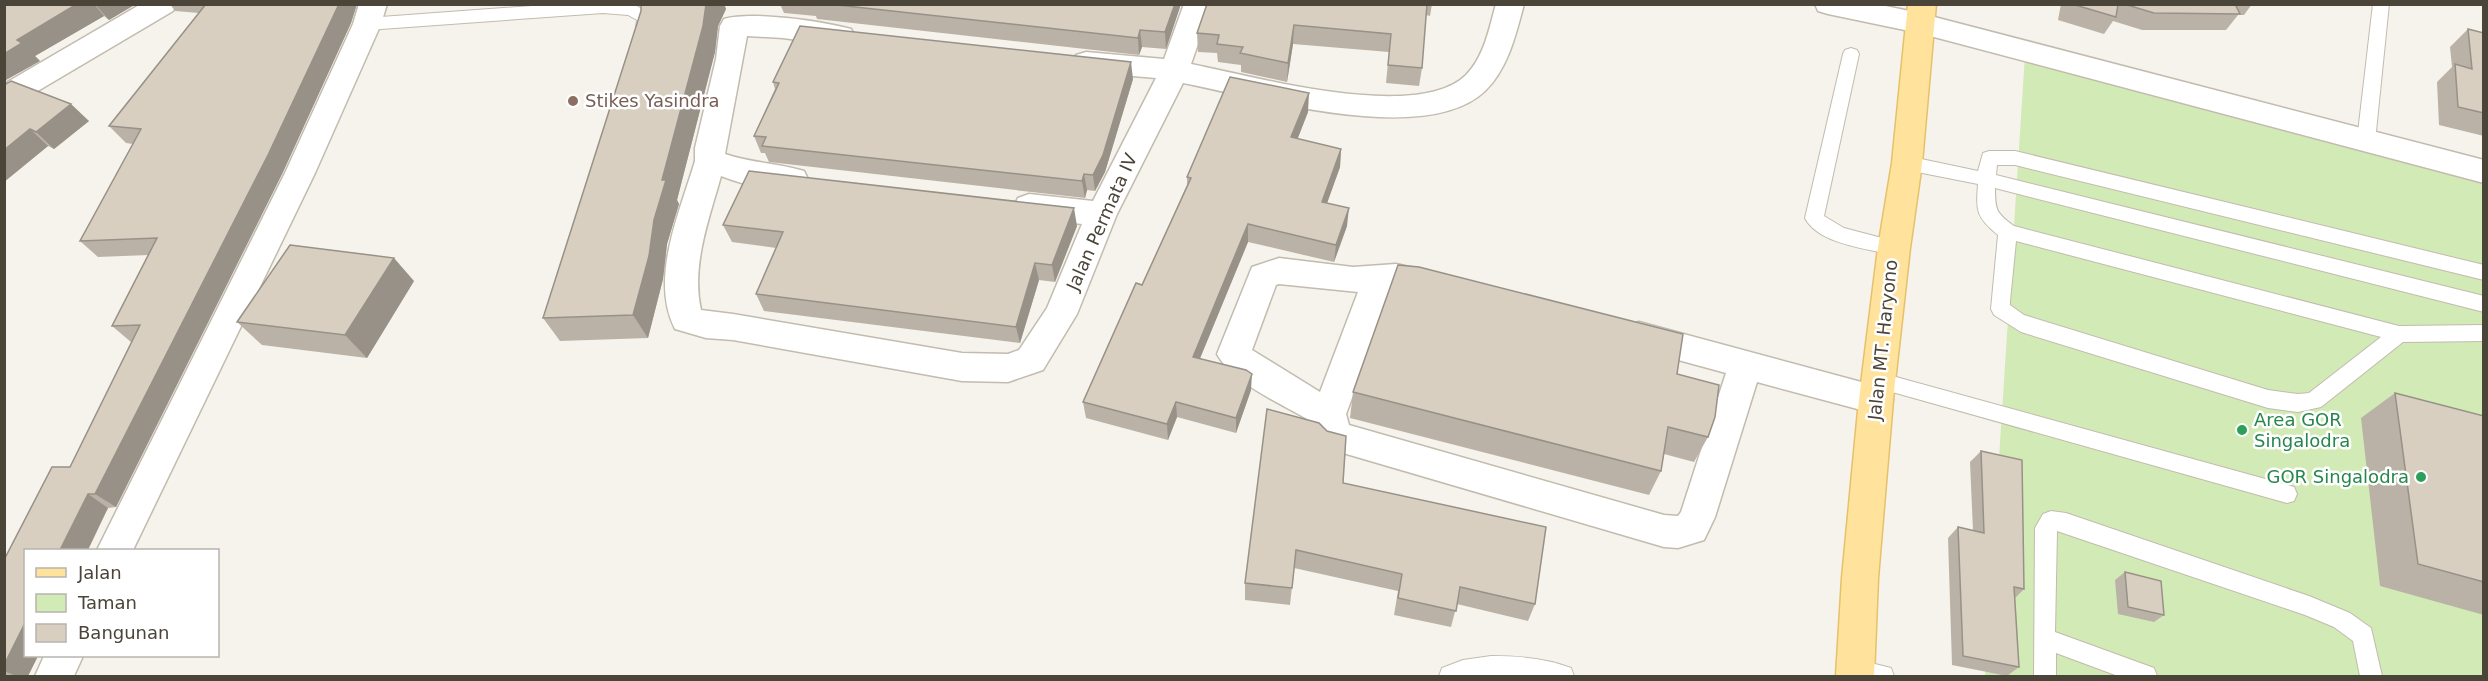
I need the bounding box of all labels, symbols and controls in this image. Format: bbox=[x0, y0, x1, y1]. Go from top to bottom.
place label: Stikes Yasindra bbox=[585, 90, 720, 111]
marker: Stikes Yasindra bbox=[566, 94, 580, 108]
street label: Jalan Permata IV bbox=[1061, 149, 1141, 295]
street label: Jalan MT. Haryono bbox=[1864, 259, 1901, 422]
place label: Area GOR Singalodra bbox=[2254, 409, 2350, 451]
marker: Area GOR Singalodra bbox=[2235, 423, 2249, 437]
place label: GOR Singalodra bbox=[2266, 466, 2409, 487]
marker: GOR Singalodra bbox=[2414, 470, 2428, 484]
legend bbox=[24, 549, 219, 657]
text: Jalan bbox=[77, 562, 122, 583]
text: Taman bbox=[77, 592, 137, 613]
text: Bangunan bbox=[78, 622, 169, 643]

